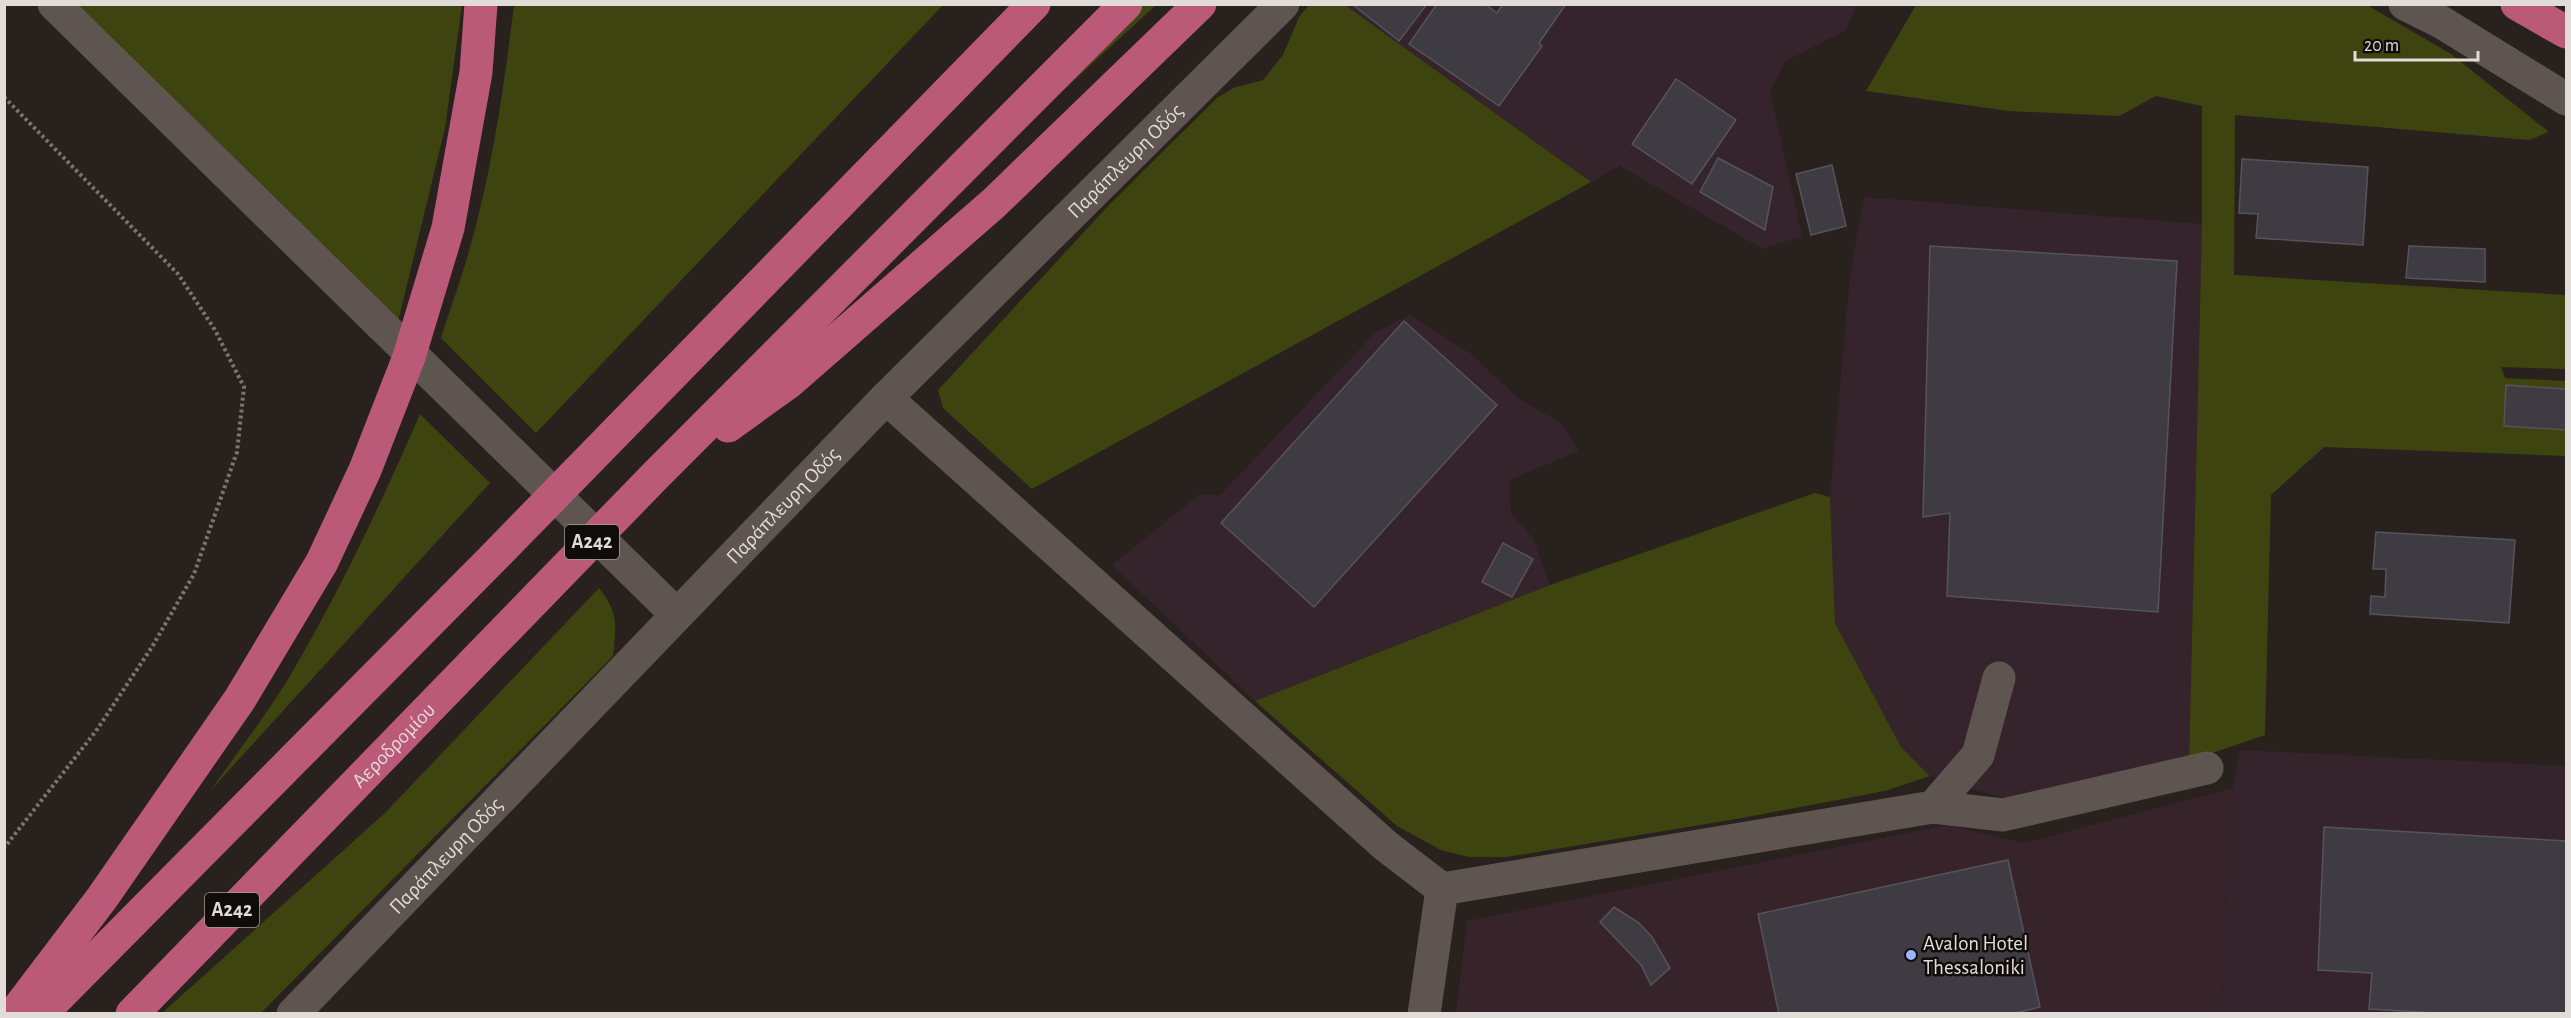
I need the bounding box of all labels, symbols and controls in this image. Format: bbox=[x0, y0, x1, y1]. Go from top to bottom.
scale bar bbox=[2355, 24, 2478, 62]
text: 20 m bbox=[2364, 37, 2399, 55]
street label: Παράπλευρη Οδός bbox=[1064, 99, 1187, 222]
street label: Παράπλευρη Οδός bbox=[722, 443, 843, 568]
road number: Α242 bbox=[565, 525, 619, 559]
street label: Αεροδρομίου bbox=[348, 699, 439, 792]
street label: Παράπλευρη Οδός bbox=[385, 793, 506, 918]
road number: Α242 bbox=[205, 893, 259, 927]
place label: Avalon Hotel Thessaloniki bbox=[1923, 933, 2028, 978]
marker: Avalon Hotel Thessaloniki bbox=[1904, 948, 1918, 962]

